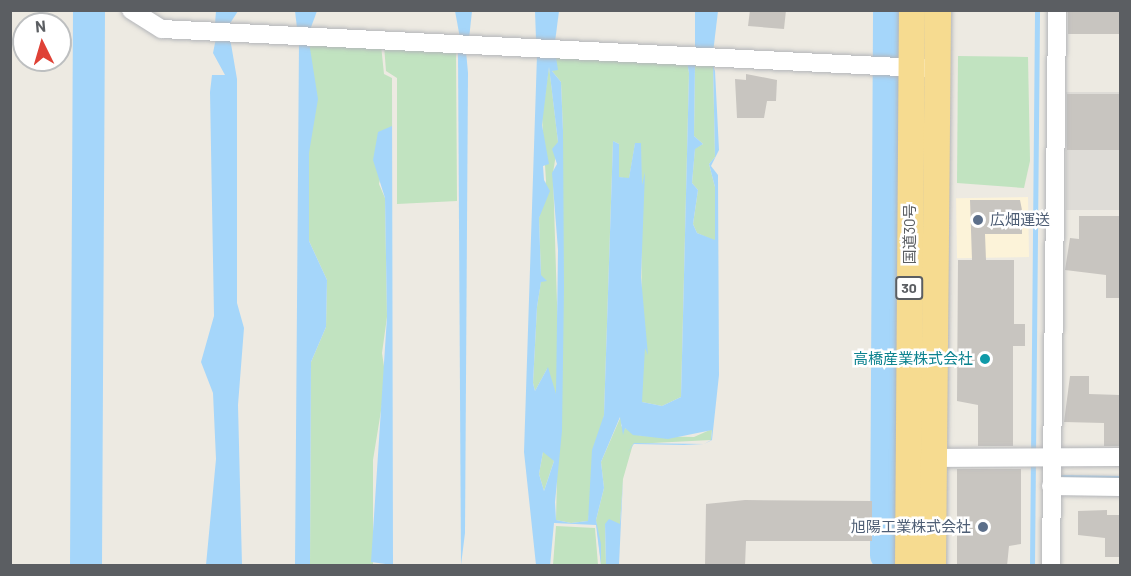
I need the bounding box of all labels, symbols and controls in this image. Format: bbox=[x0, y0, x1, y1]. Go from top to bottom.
north arrow bbox=[12, 12, 72, 72]
text: N bbox=[34, 16, 47, 35]
street label: 国道30号 bbox=[901, 203, 919, 265]
place label: 広畑運送 bbox=[990, 211, 1050, 229]
marker: 広畑運送 bbox=[971, 213, 985, 227]
road number: 30 bbox=[894, 277, 924, 299]
place label: 高橋産業株式会社 bbox=[853, 350, 973, 368]
marker: 高橋産業株式会社 bbox=[978, 352, 992, 366]
place label: 旭陽工業株式会社 bbox=[851, 518, 971, 536]
marker: 旭陽工業株式会社 bbox=[976, 520, 990, 534]

